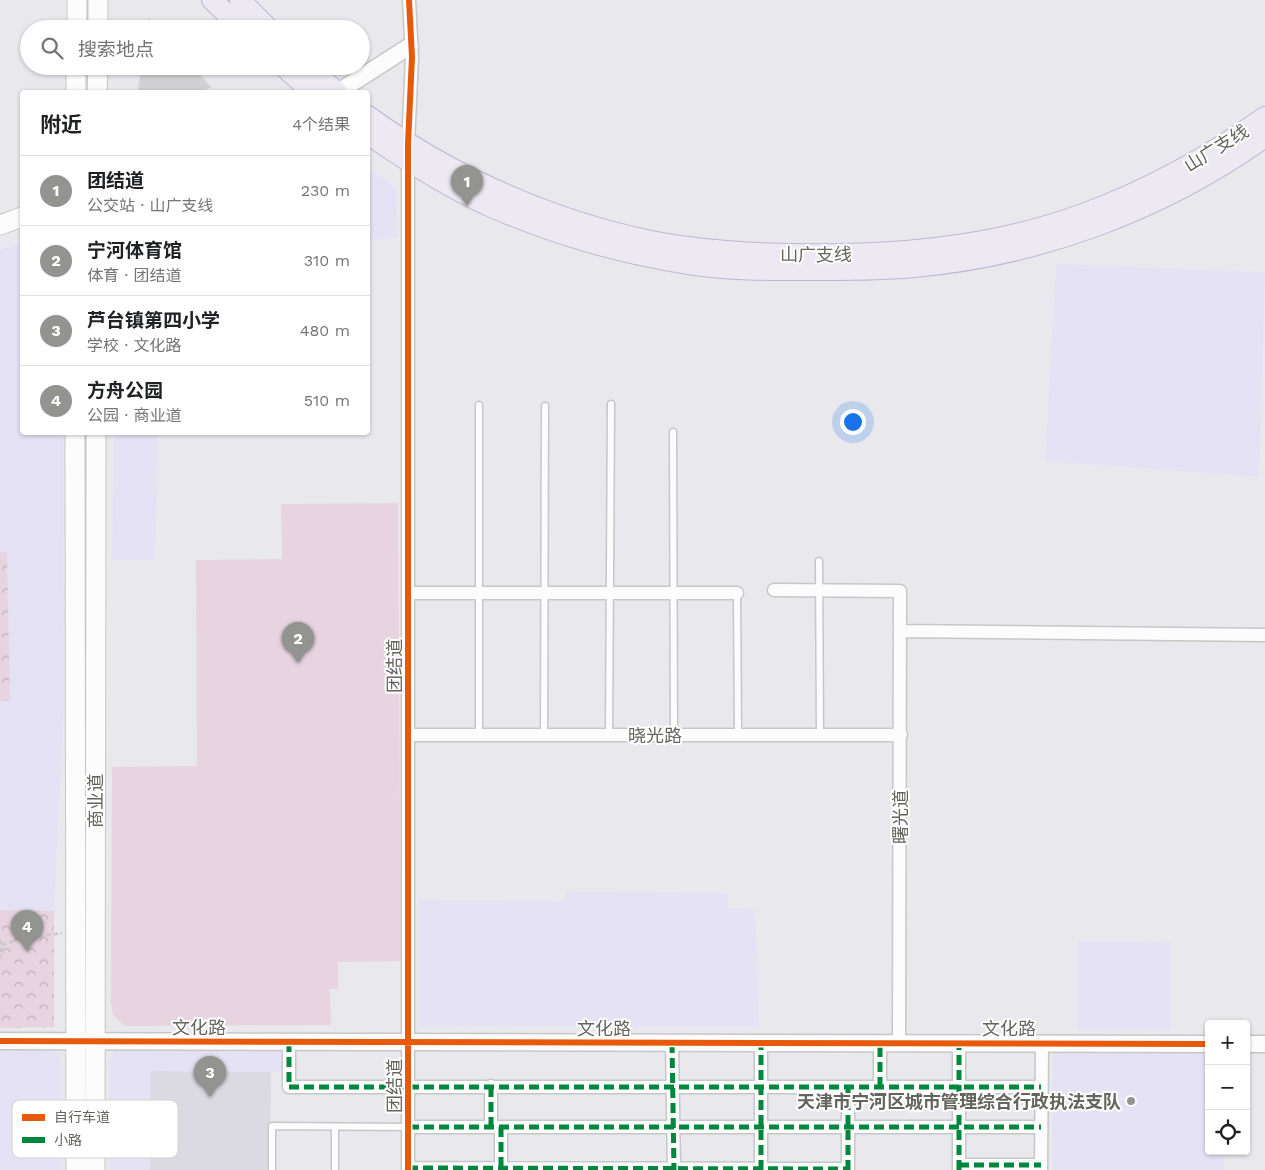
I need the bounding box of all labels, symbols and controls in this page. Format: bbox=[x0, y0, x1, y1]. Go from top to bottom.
search box bbox=[20, 20, 370, 75]
icon: search bbox=[38, 34, 66, 62]
text: 搜索地点 bbox=[78, 38, 154, 61]
text: 附近 bbox=[40, 112, 82, 137]
text: 4个结果 bbox=[292, 115, 350, 134]
street label: 山广支线 bbox=[1180, 120, 1252, 176]
pin: 1 bbox=[451, 165, 483, 206]
text: 团结道 bbox=[87, 169, 144, 192]
text: 1 bbox=[53, 181, 59, 200]
text: 230 m bbox=[301, 181, 350, 200]
text: 公交站 · 山广支线 bbox=[87, 196, 214, 215]
text: 宁河体育馆 bbox=[87, 239, 182, 262]
street label: 山广支线 bbox=[780, 244, 852, 265]
text: 2 bbox=[51, 251, 61, 270]
text: 310 m bbox=[304, 251, 350, 270]
text: 体育 · 团结道 bbox=[87, 266, 182, 285]
text: 芦台镇第四小学 bbox=[87, 309, 220, 332]
text: 3 bbox=[51, 321, 61, 340]
text: 480 m bbox=[300, 321, 350, 340]
text: 学校 · 文化路 bbox=[87, 336, 182, 355]
text: 方舟公园 bbox=[87, 379, 163, 402]
text: 4 bbox=[51, 391, 61, 410]
text: 510 m bbox=[304, 391, 350, 410]
text: 公园 · 商业道 bbox=[87, 406, 182, 425]
your location bbox=[840, 409, 866, 435]
pin: 2 bbox=[282, 622, 314, 663]
street label: 团结道 bbox=[384, 639, 405, 693]
street label: 晓光路 bbox=[628, 725, 682, 746]
street label: 商业道 bbox=[85, 774, 106, 828]
street label: 曙光道 bbox=[890, 790, 911, 844]
pin: 4 bbox=[11, 910, 43, 951]
street label: 文化路 bbox=[172, 1017, 226, 1038]
street label: 文化路 bbox=[577, 1018, 631, 1039]
street label: 文化路 bbox=[982, 1018, 1036, 1039]
map controls bbox=[1205, 1020, 1250, 1155]
button: + bbox=[1205, 1020, 1250, 1065]
pin: 3 bbox=[194, 1056, 226, 1097]
street label: 团结道 bbox=[384, 1059, 405, 1113]
button: − bbox=[1205, 1065, 1250, 1110]
place label: 天津市宁河区城市管理综合行政执法支队 bbox=[797, 1091, 1121, 1112]
marker: 天津市宁河区城市管理综合行政执法支队 bbox=[1125, 1095, 1137, 1107]
legend bbox=[12, 1100, 178, 1158]
text: 自行车道 bbox=[54, 1109, 110, 1125]
button: locate bbox=[1205, 1110, 1250, 1155]
text: 小路 bbox=[54, 1132, 82, 1148]

